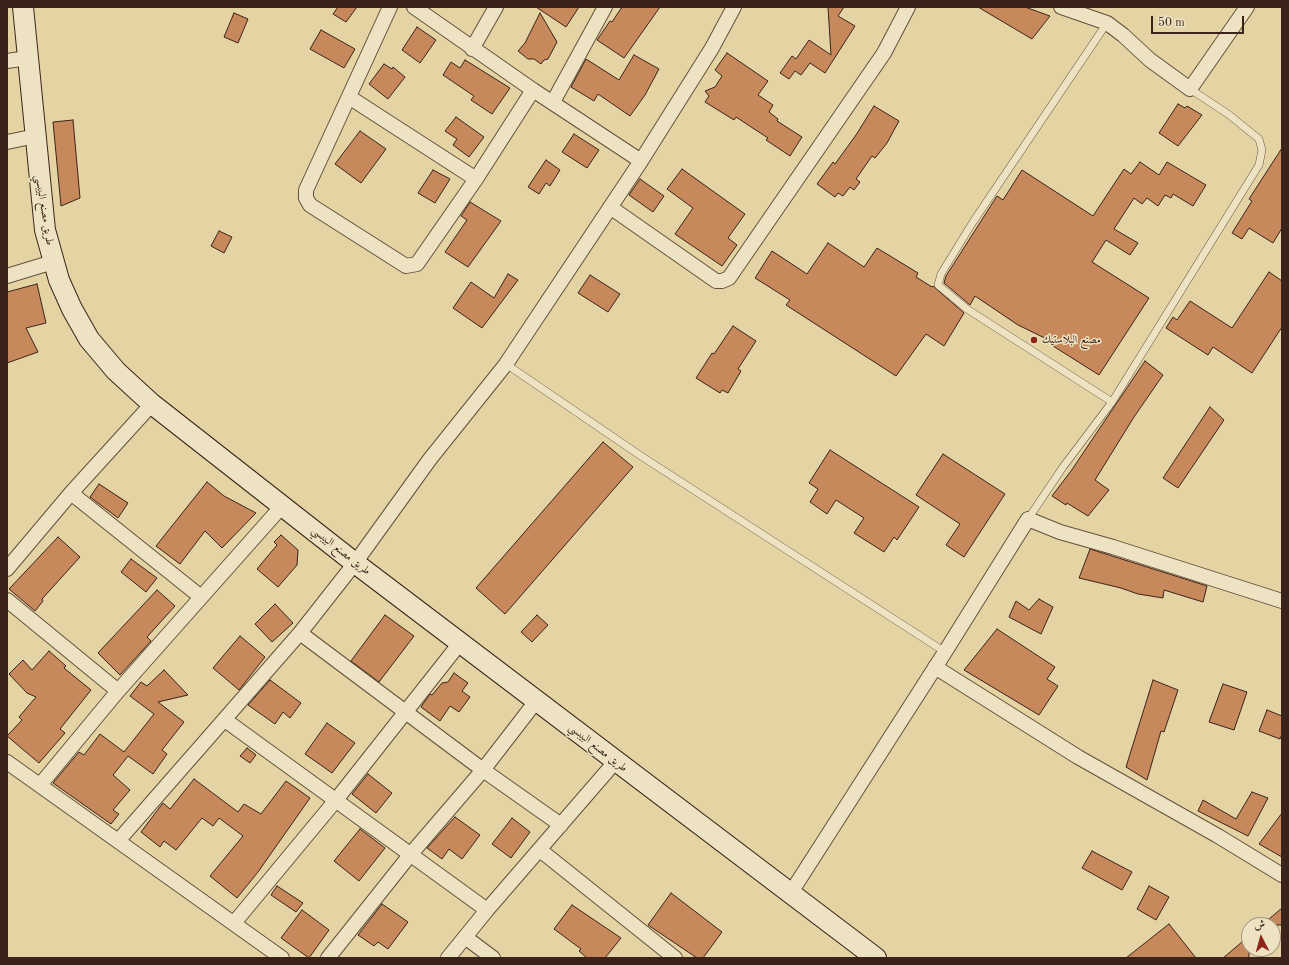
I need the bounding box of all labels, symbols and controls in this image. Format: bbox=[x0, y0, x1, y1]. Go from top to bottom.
scale bar bbox=[1153, 8, 1246, 34]
text: 50 m bbox=[1158, 17, 1185, 29]
street label: طريق مصنع البيبسي bbox=[32, 174, 56, 246]
place label: مصنع البلاستيك bbox=[1042, 333, 1101, 347]
marker: مصنع البلاستيك bbox=[1029, 335, 1039, 345]
street label: طريق مصنع البيبسي bbox=[309, 524, 373, 578]
street label: طريق مصنع البيبسي bbox=[566, 721, 630, 775]
north arrow bbox=[1241, 917, 1281, 957]
text: ش bbox=[1254, 920, 1266, 932]

